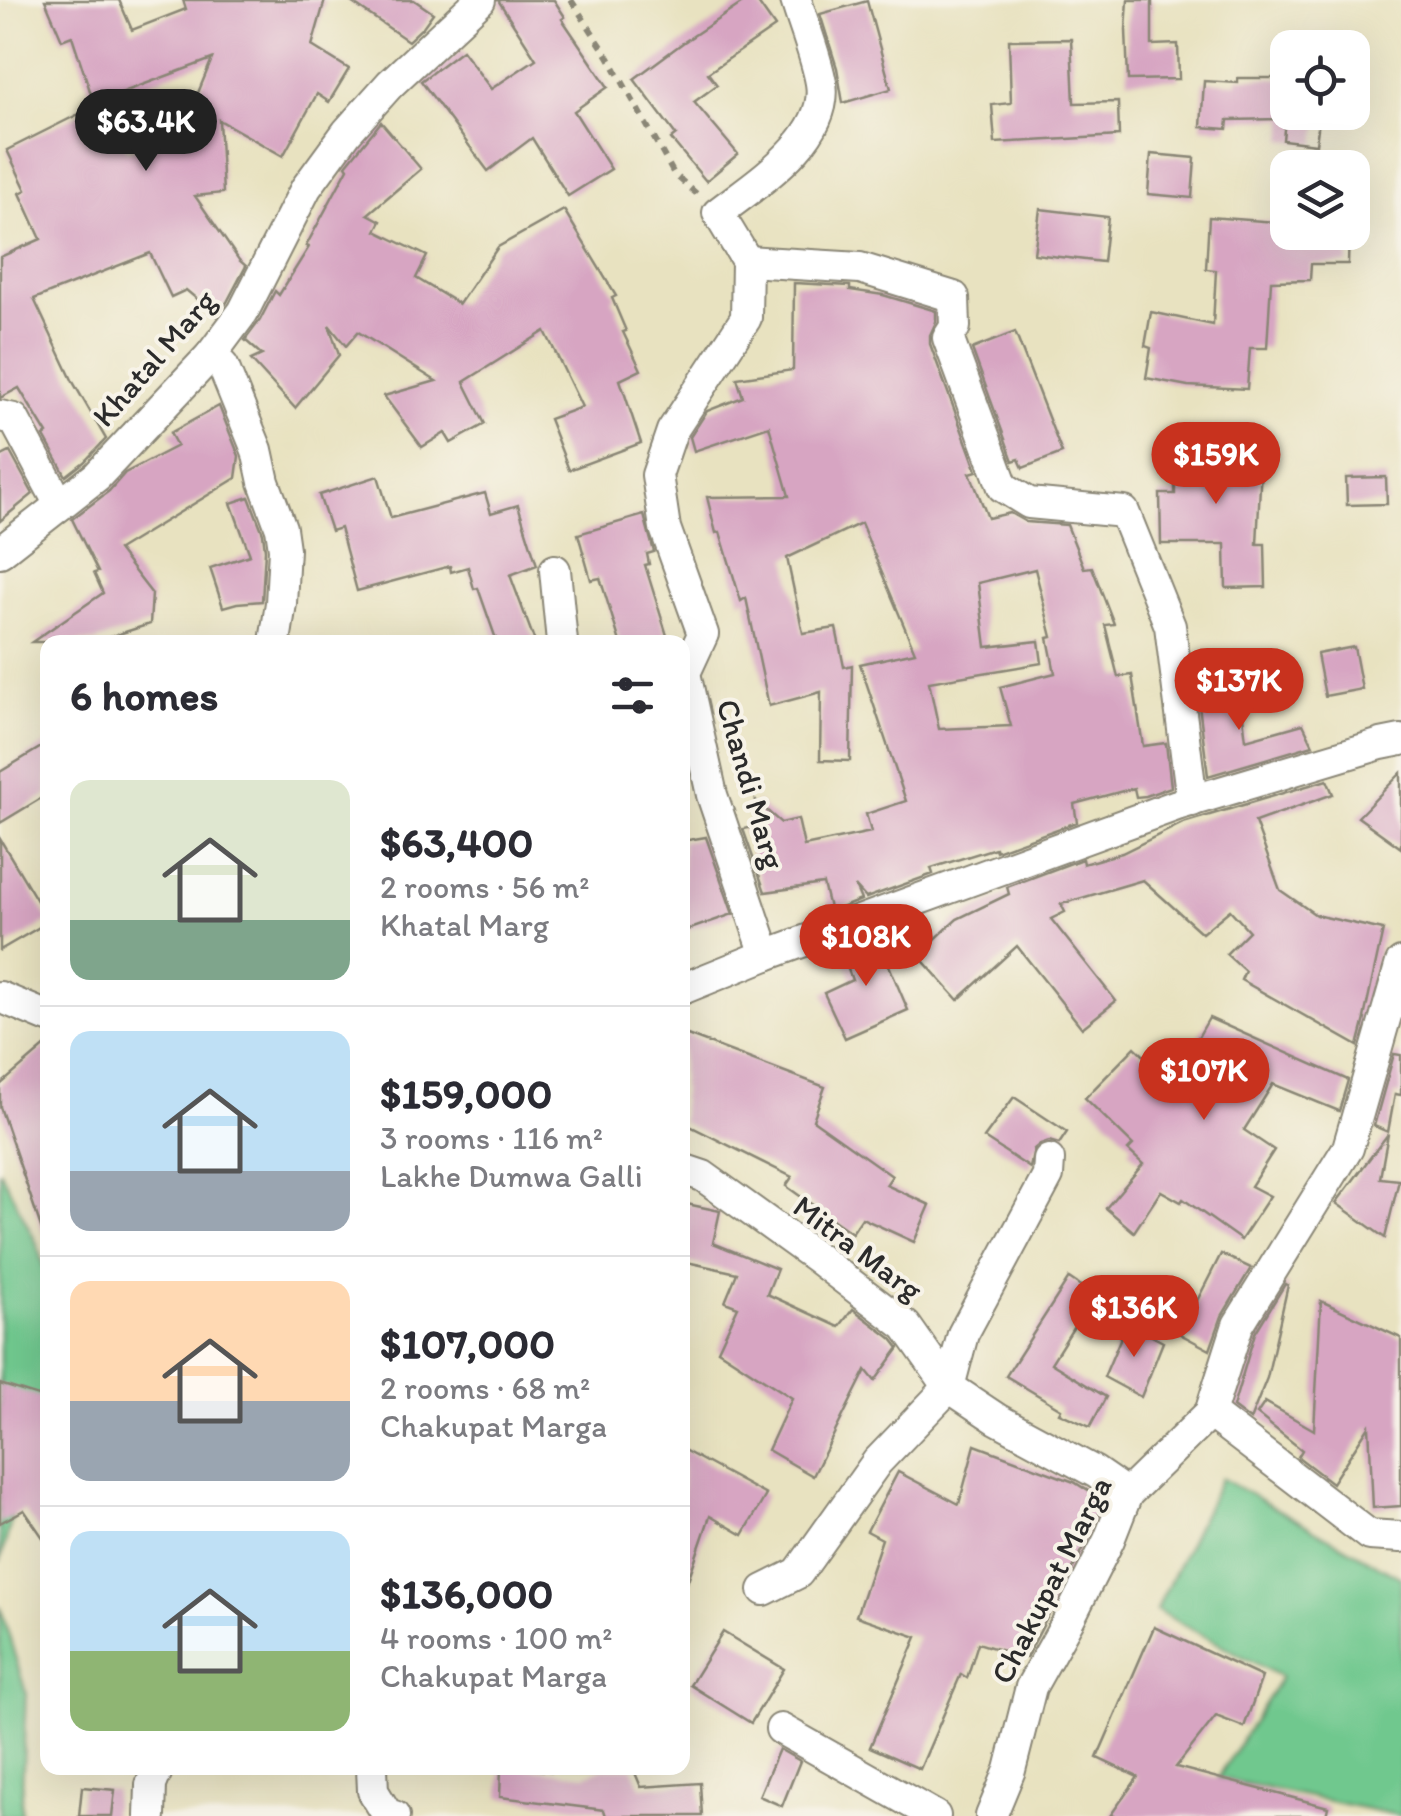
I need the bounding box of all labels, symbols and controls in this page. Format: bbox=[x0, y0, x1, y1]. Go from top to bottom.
map controls bbox=[1270, 30, 1370, 250]
button: locate bbox=[1270, 30, 1370, 130]
pin: $63.4K bbox=[65, 89, 227, 174]
text: $63.4K bbox=[97, 102, 195, 140]
button: layers bbox=[1270, 150, 1370, 250]
street label: Khatal Marg bbox=[84, 281, 224, 434]
pin: $159K bbox=[1146, 422, 1286, 507]
text: $159K bbox=[1173, 435, 1259, 473]
pin: $137K bbox=[1169, 648, 1309, 733]
text: $137K bbox=[1197, 661, 1281, 699]
icon: filters bbox=[605, 668, 660, 723]
text: 6 homes bbox=[70, 670, 218, 721]
street label: Chandi Marg bbox=[709, 695, 794, 874]
text: $63,400 bbox=[380, 817, 533, 868]
icon: home bbox=[150, 820, 270, 940]
text: 2 rooms · 56 m² bbox=[380, 868, 589, 906]
pin: $108K bbox=[796, 904, 936, 989]
text: Khatal Marg bbox=[380, 906, 549, 944]
text: $108K bbox=[822, 917, 910, 955]
pin: $107K bbox=[1134, 1038, 1274, 1123]
text: $107K bbox=[1160, 1051, 1248, 1089]
text: $159,000 bbox=[380, 1068, 552, 1119]
icon: home bbox=[150, 1071, 270, 1191]
text: 3 rooms · 116 m² bbox=[380, 1119, 603, 1157]
text: Lakhe Dumwa Galli bbox=[380, 1157, 643, 1195]
street label: Mitra Marg bbox=[786, 1187, 931, 1309]
pin: $136K bbox=[1064, 1275, 1204, 1360]
text: $136K bbox=[1091, 1288, 1177, 1326]
text: $107,000 bbox=[380, 1318, 555, 1369]
icon: home bbox=[150, 1321, 270, 1441]
text: 2 rooms · 68 m² bbox=[380, 1369, 590, 1407]
text: Chakupat Marga bbox=[380, 1407, 607, 1445]
street label: Chakupat Marga bbox=[983, 1470, 1120, 1690]
text: $136,000 bbox=[380, 1568, 553, 1619]
icon: home bbox=[150, 1571, 270, 1691]
text: 4 rooms · 100 m² bbox=[380, 1619, 612, 1657]
text: Chakupat Marga bbox=[380, 1657, 607, 1695]

